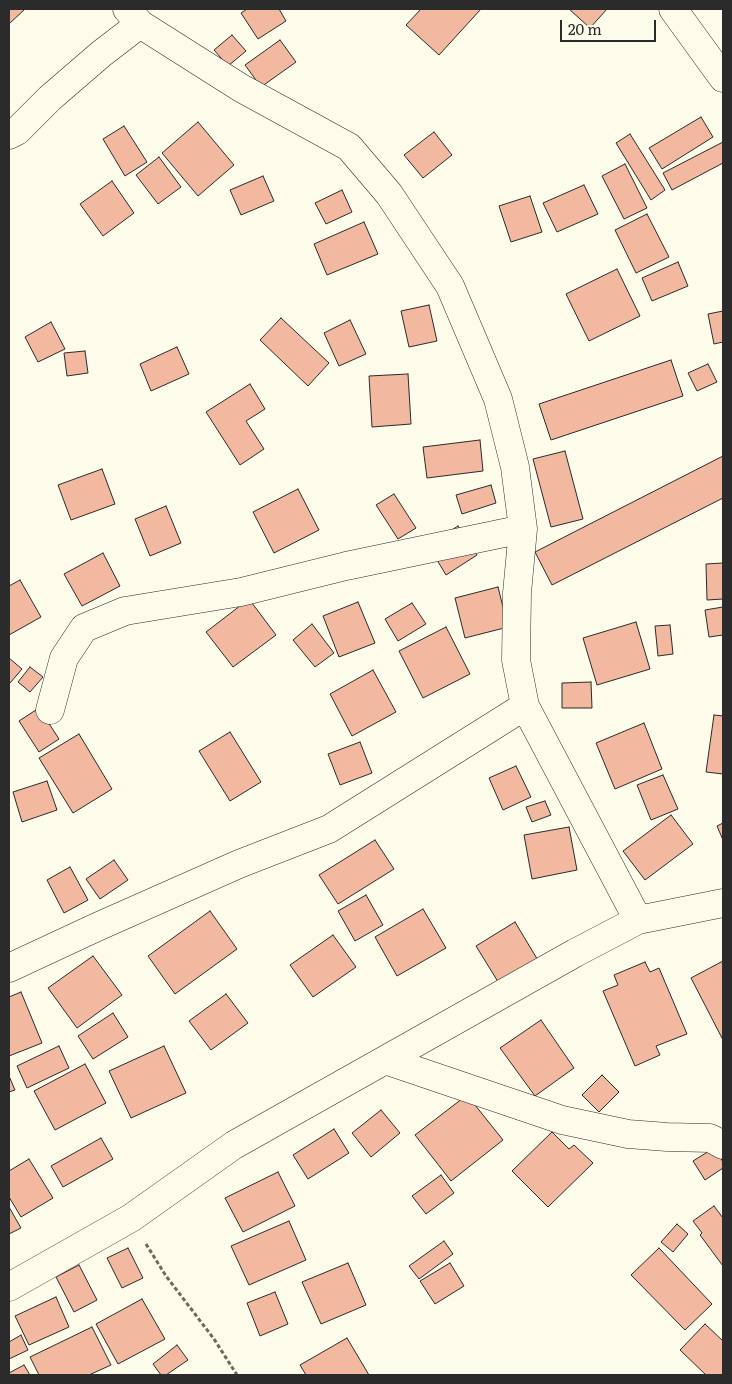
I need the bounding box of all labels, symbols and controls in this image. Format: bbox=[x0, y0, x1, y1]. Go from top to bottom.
scale bar bbox=[562, 10, 658, 42]
text: 20 m bbox=[568, 17, 602, 40]

